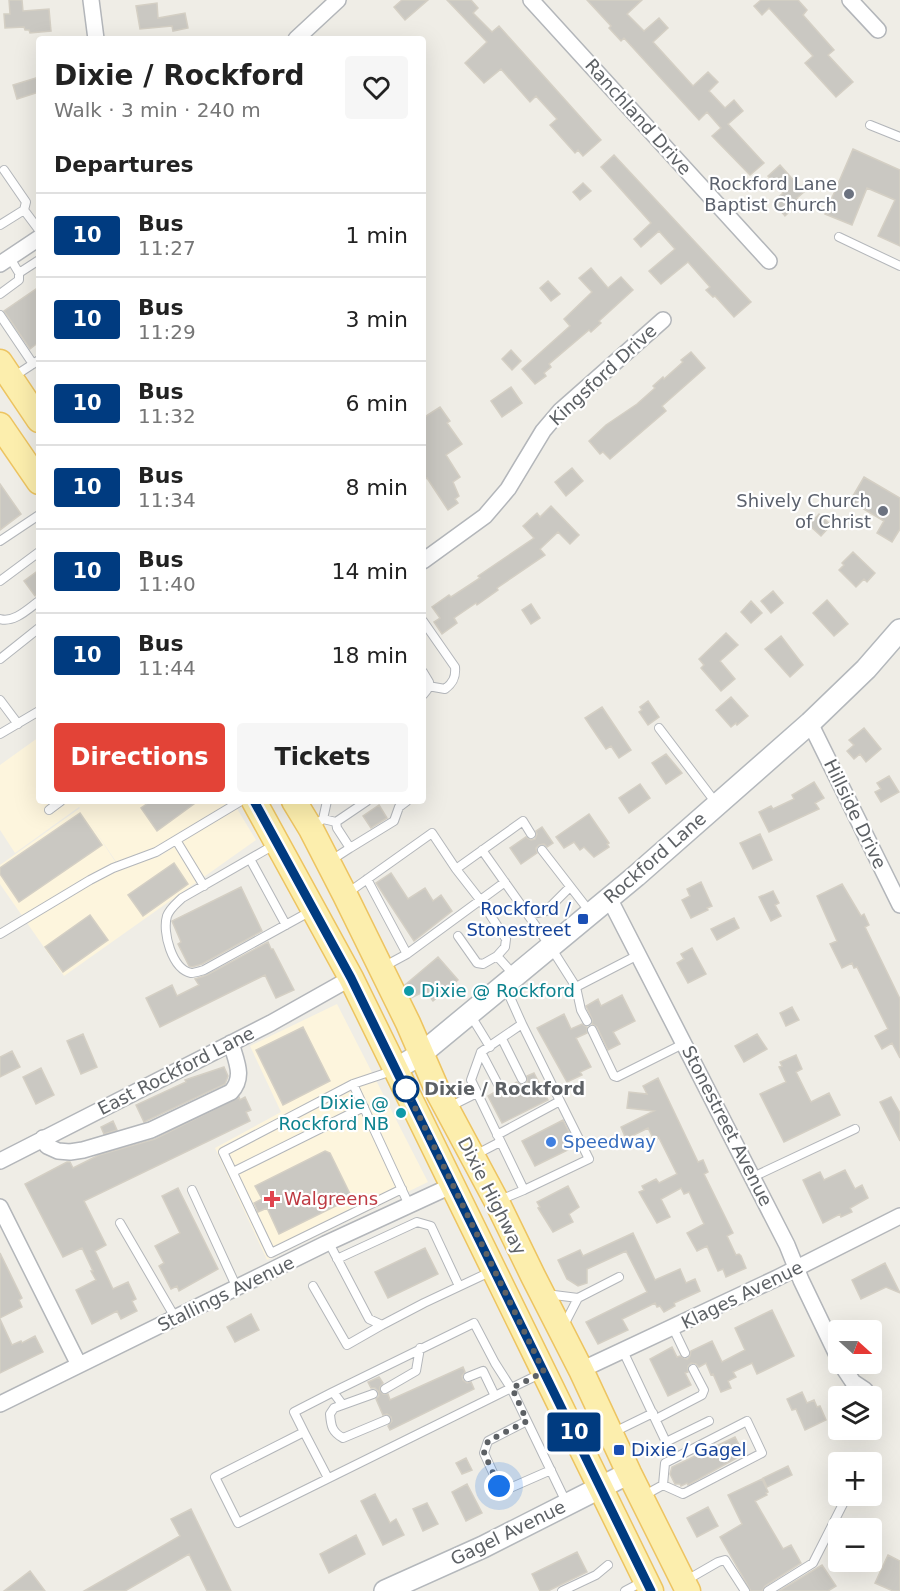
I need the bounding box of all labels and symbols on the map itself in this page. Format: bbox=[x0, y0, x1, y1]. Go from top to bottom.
street label: Ranchland Drive bbox=[581, 54, 696, 179]
place label: Rockford Lane Baptist Church bbox=[704, 173, 837, 215]
marker: Rockford Lane Baptist Church bbox=[842, 187, 856, 201]
street label: Kingsford Drive bbox=[545, 320, 661, 430]
place label: Shively Church of Christ bbox=[736, 490, 871, 532]
marker: Shively Church of Christ bbox=[876, 504, 890, 518]
street label: Hillside Drive bbox=[820, 756, 891, 872]
street label: Rockford Lane bbox=[599, 808, 710, 908]
place label: Rockford / Stonestreet bbox=[466, 898, 572, 940]
marker: Rockford / Stonestreet bbox=[576, 912, 590, 926]
place label: Dixie @ Rockford bbox=[421, 980, 575, 1001]
marker: Dixie @ Rockford bbox=[402, 984, 416, 998]
street label: East Rockford Lane bbox=[94, 1022, 257, 1119]
street label: Stonestreet Avenue bbox=[678, 1042, 777, 1209]
marker: Dixie / Rockford bbox=[393, 1076, 419, 1102]
place label: Dixie / Rockford bbox=[424, 1078, 585, 1099]
place label: Dixie @ Rockford NB bbox=[279, 1092, 389, 1134]
marker: Dixie @ Rockford NB bbox=[394, 1106, 408, 1120]
place label: Speedway bbox=[563, 1131, 656, 1152]
street label: Dixie Highway bbox=[454, 1133, 531, 1258]
marker: Speedway bbox=[544, 1135, 558, 1149]
place label: Walgreens bbox=[284, 1188, 378, 1209]
marker: Walgreens bbox=[265, 1192, 279, 1206]
street label: Stallings Avenue bbox=[154, 1251, 297, 1336]
street label: Klages Avenue bbox=[678, 1256, 806, 1333]
north arrow bbox=[828, 1320, 882, 1374]
line badge: 10 bbox=[547, 1412, 601, 1452]
place label: Dixie / Gagel bbox=[631, 1439, 747, 1460]
marker: Dixie / Gagel bbox=[612, 1443, 626, 1457]
your location bbox=[484, 1471, 514, 1501]
street label: Gagel Avenue bbox=[447, 1496, 569, 1569]

